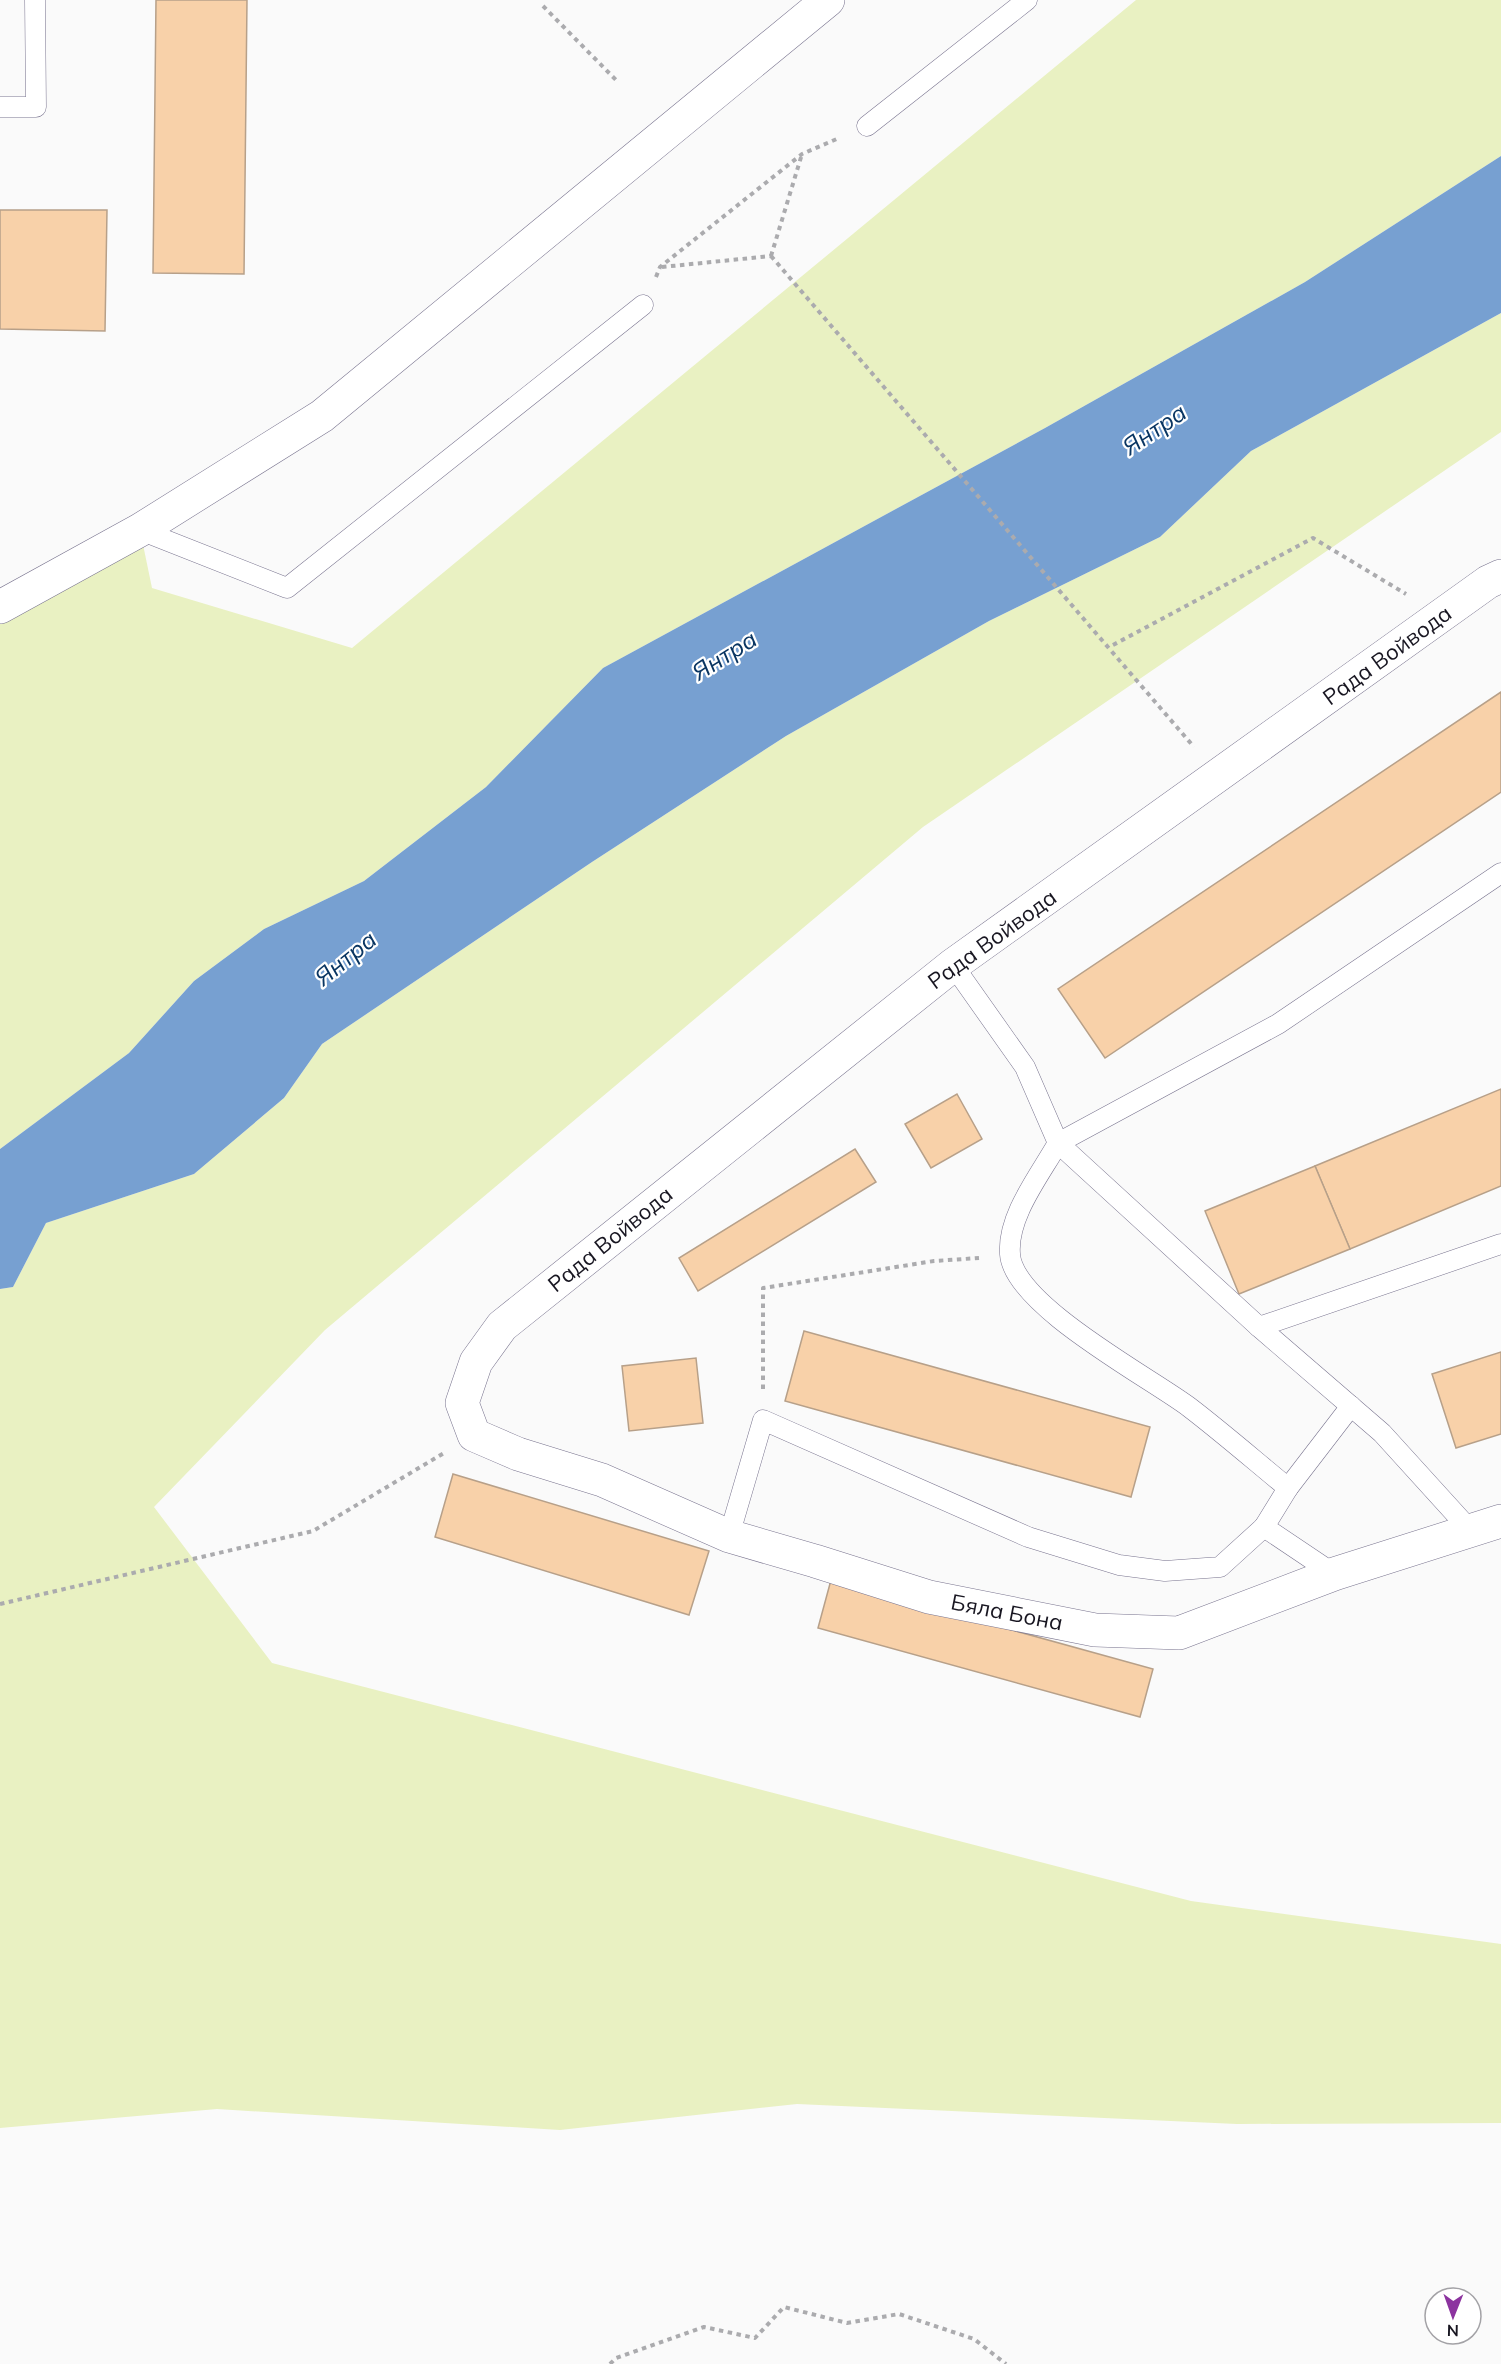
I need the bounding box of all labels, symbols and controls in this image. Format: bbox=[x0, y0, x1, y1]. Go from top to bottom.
water label: Янтра bbox=[1115, 397, 1192, 462]
street label: Рада Войвода bbox=[1317, 599, 1457, 711]
water label: Янтра bbox=[685, 623, 762, 687]
street label: Рада Войвода bbox=[922, 883, 1062, 995]
water label: Янтра bbox=[307, 924, 382, 993]
street label: Рада Войвода bbox=[542, 1180, 678, 1298]
street label: Бяла Бона bbox=[949, 1587, 1065, 1637]
north arrow bbox=[1423, 2286, 1483, 2346]
text: N bbox=[1447, 2321, 1459, 2341]

